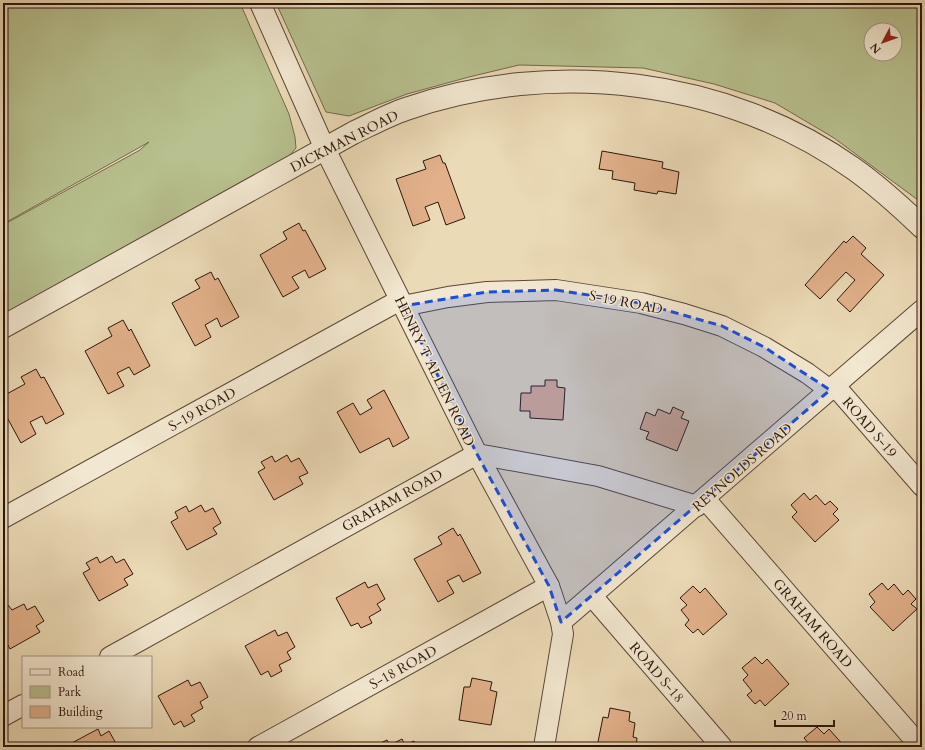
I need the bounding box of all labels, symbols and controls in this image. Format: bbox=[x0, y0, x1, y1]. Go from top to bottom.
north arrow bbox=[863, 22, 903, 62]
text: N bbox=[867, 39, 885, 57]
street label: DICKMAN ROAD bbox=[287, 106, 402, 177]
street label: S-19 ROAD bbox=[588, 286, 664, 319]
street label: HENRY T ALLEN ROAD bbox=[390, 293, 479, 449]
street label: S-19 ROAD bbox=[165, 383, 239, 436]
street label: ROAD S-19 bbox=[838, 393, 901, 462]
street label: REYNOLDS ROAD bbox=[688, 419, 796, 516]
street label: GRAHAM ROAD bbox=[338, 465, 446, 536]
street label: GRAHAM ROAD bbox=[769, 575, 857, 672]
street label: ROAD S-18 bbox=[625, 638, 688, 707]
street label: S-18 ROAD bbox=[366, 641, 440, 694]
legend bbox=[22, 656, 152, 728]
text: Road bbox=[58, 664, 85, 680]
text: Park bbox=[58, 684, 82, 700]
scale bar bbox=[775, 702, 834, 728]
text: Building bbox=[58, 704, 103, 720]
text: 20 m bbox=[781, 708, 808, 724]

